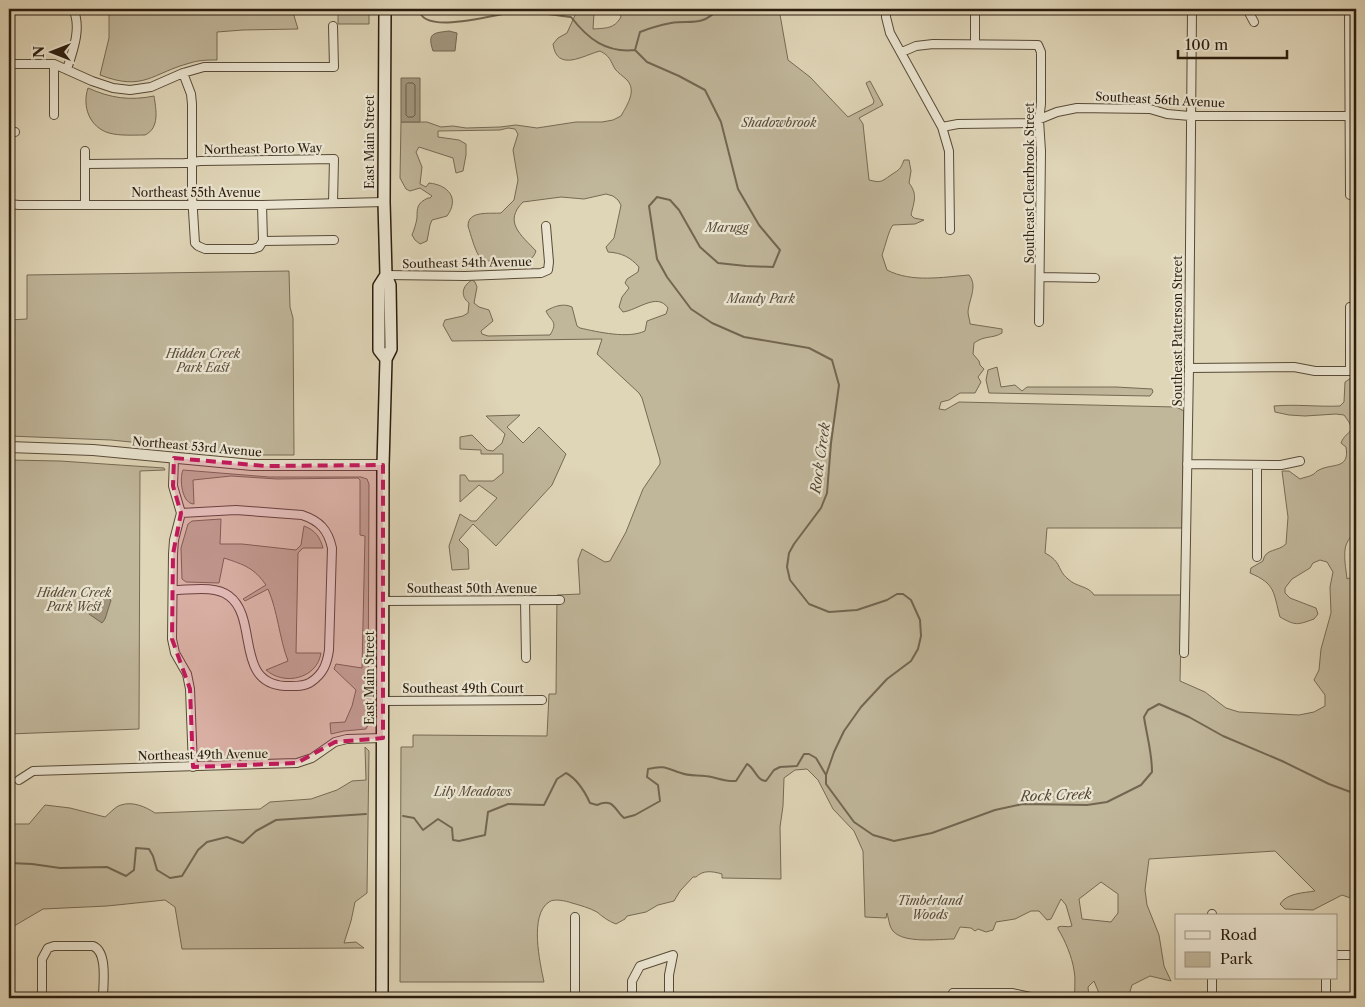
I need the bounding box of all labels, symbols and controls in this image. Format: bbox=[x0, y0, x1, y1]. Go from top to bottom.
north arrow bbox=[28, 28, 78, 78]
scale bar bbox=[1178, 28, 1286, 60]
text: 100 m bbox=[1185, 35, 1228, 54]
text: N bbox=[30, 46, 48, 58]
street label: Southeast 56th Avenue bbox=[1095, 89, 1226, 110]
street label: East Main Street bbox=[362, 94, 377, 189]
street label: Southeast Clearbrook Street bbox=[1022, 102, 1037, 264]
park label: Shadowbrook bbox=[741, 115, 817, 130]
street label: Northeast Porto Way bbox=[204, 140, 323, 157]
street label: Northeast 55th Avenue bbox=[131, 185, 261, 200]
park label: Marugg bbox=[704, 220, 750, 235]
street label: Southeast 54th Avenue bbox=[402, 254, 532, 271]
street label: Southeast Patterson Street bbox=[1170, 255, 1185, 406]
park label: Mandy Park bbox=[725, 291, 796, 306]
park label: Hidden Creek Park East bbox=[165, 346, 241, 375]
water label: Rock Creek bbox=[806, 421, 834, 496]
street label: Northeast 53rd Avenue bbox=[132, 433, 263, 460]
street label: Southeast 50th Avenue bbox=[407, 581, 538, 596]
park label: Hidden Creek Park West bbox=[36, 585, 112, 614]
street label: East Main Street bbox=[362, 630, 377, 725]
street label: Southeast 49th Court bbox=[402, 681, 525, 696]
street label: Northeast 49th Avenue bbox=[138, 746, 269, 763]
park label: Lily Meadows bbox=[433, 784, 513, 799]
water label: Rock Creek bbox=[1019, 785, 1093, 805]
park label: Timberland Woods bbox=[898, 893, 964, 922]
legend bbox=[1175, 914, 1338, 980]
text: Road bbox=[1220, 925, 1257, 944]
text: Park bbox=[1220, 949, 1254, 968]

